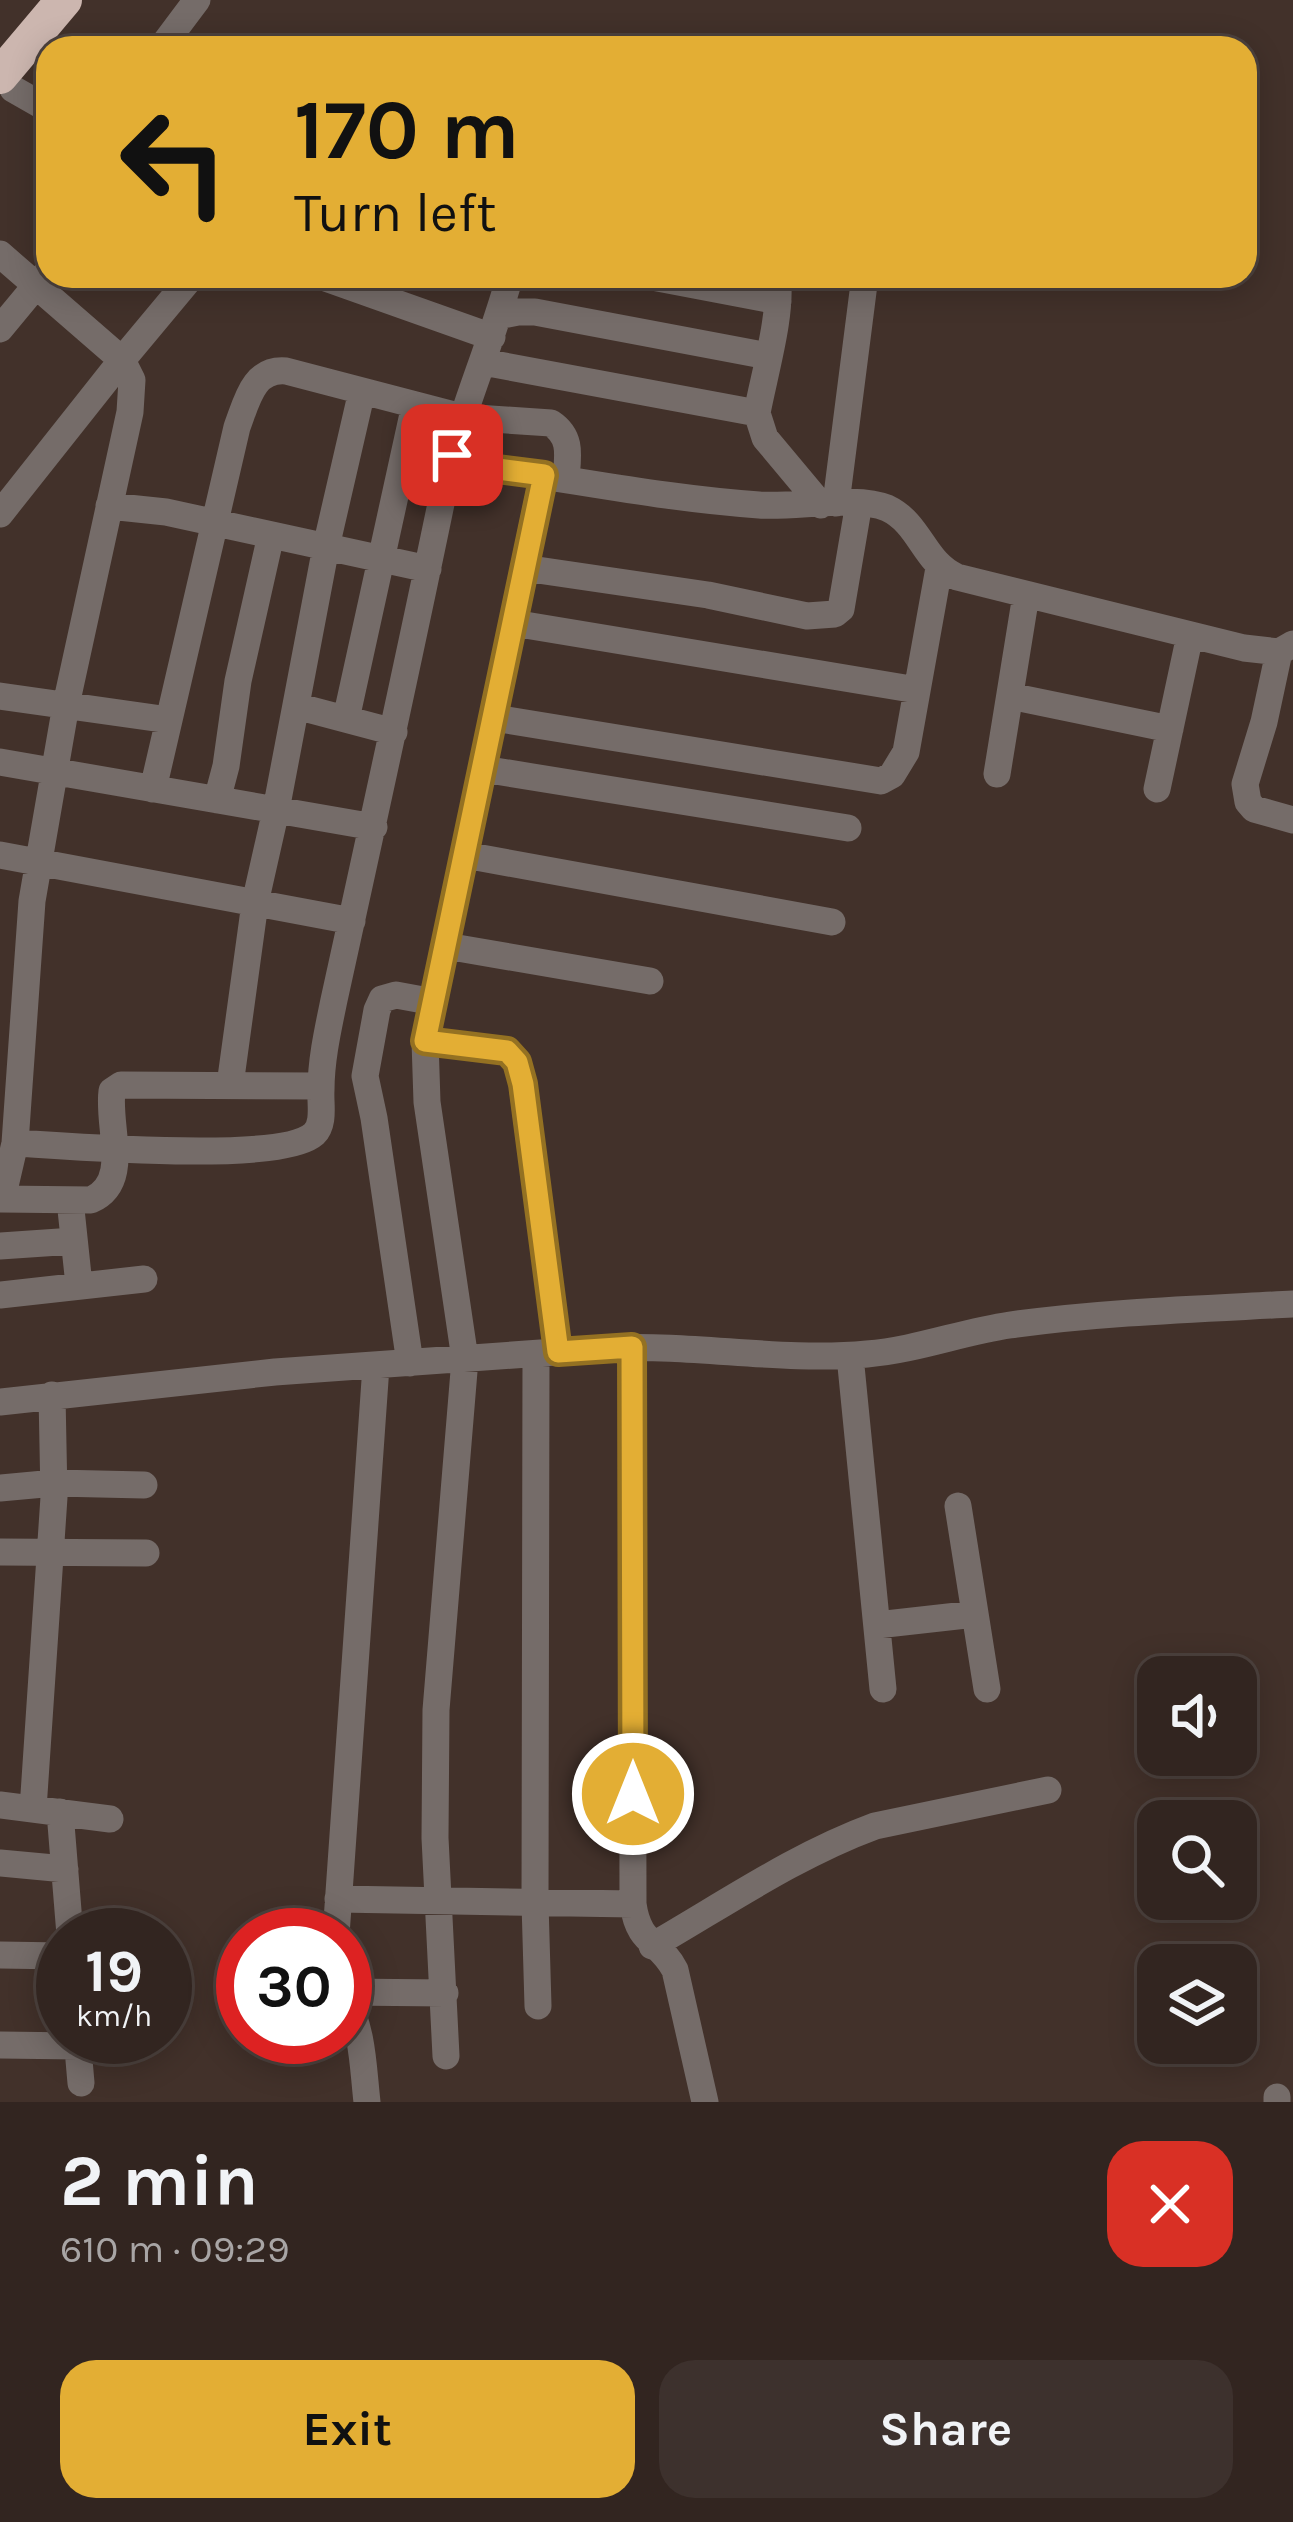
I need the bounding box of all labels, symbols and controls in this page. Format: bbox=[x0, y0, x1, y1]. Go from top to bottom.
text: 170 m bbox=[294, 81, 520, 179]
icon: left bbox=[96, 84, 252, 240]
text: Turn left bbox=[294, 181, 497, 245]
pin bbox=[401, 404, 503, 506]
icon: arrive bbox=[419, 422, 485, 488]
map controls bbox=[1137, 1656, 1257, 2064]
button: sound bbox=[1137, 1656, 1257, 1776]
position arrow bbox=[570, 1731, 696, 1857]
button: search bbox=[1137, 1800, 1257, 1920]
speed limit sign: 30 bbox=[216, 1908, 372, 2064]
text: 19 bbox=[85, 1936, 143, 2006]
button: layers bbox=[1137, 1944, 1257, 2064]
text: km/h bbox=[76, 1998, 152, 2034]
text: 2 min bbox=[60, 2139, 259, 2223]
button: close bbox=[1107, 2141, 1233, 2267]
text: 610 m · 09:29 bbox=[60, 2226, 290, 2272]
button: Exit bbox=[60, 2360, 635, 2498]
button: Share bbox=[659, 2360, 1233, 2498]

